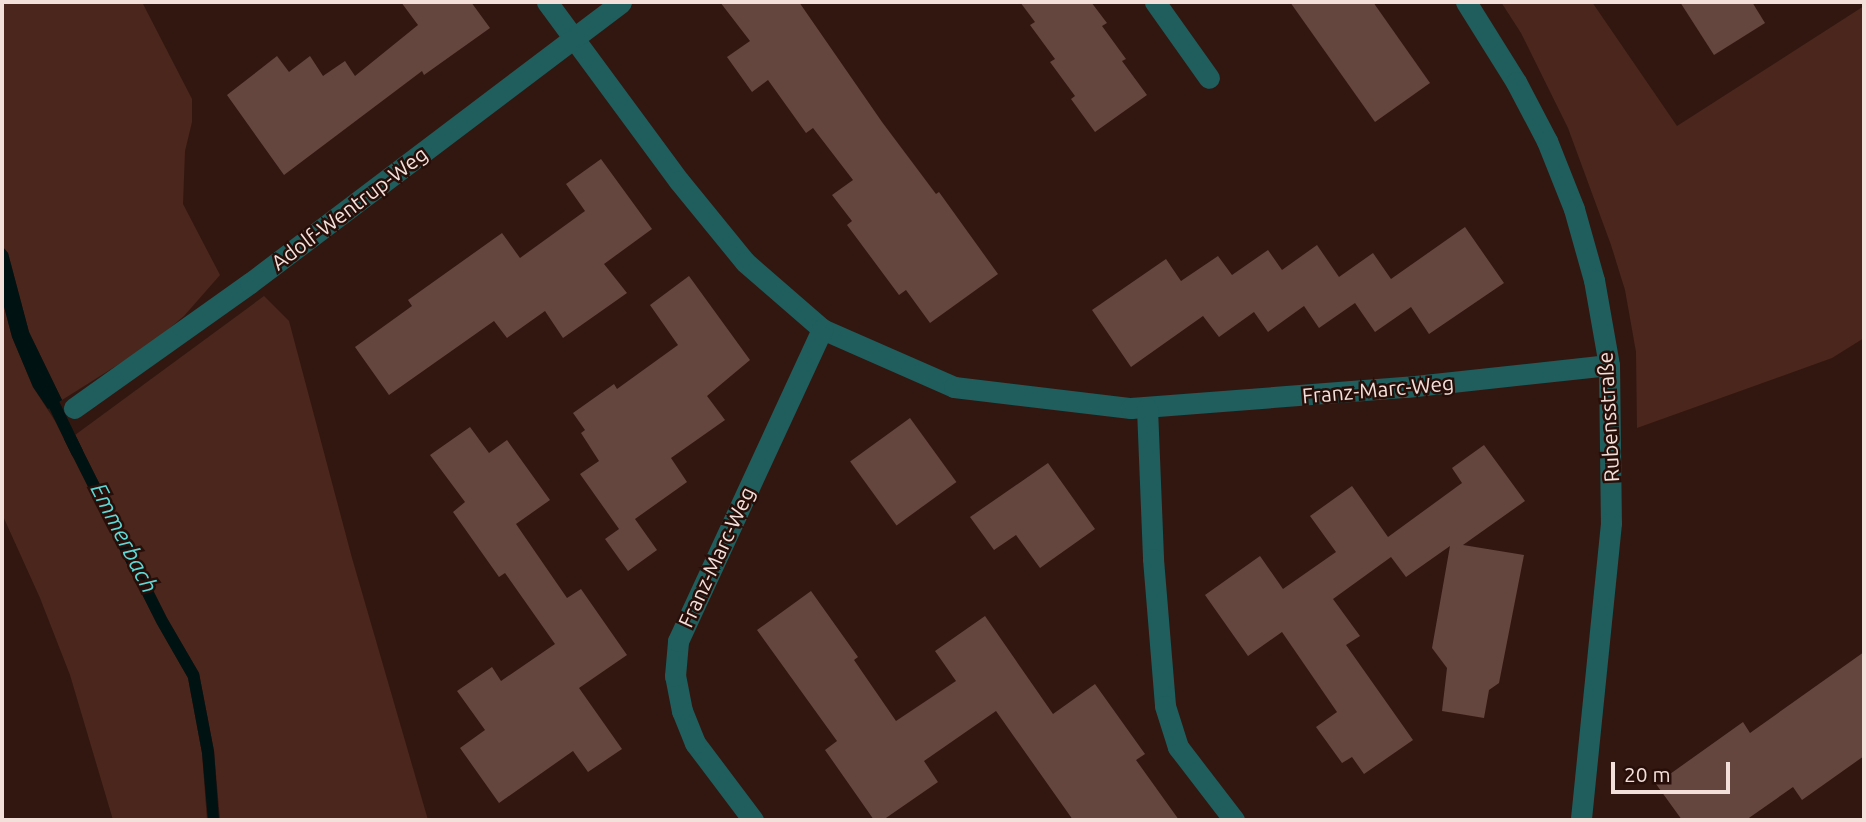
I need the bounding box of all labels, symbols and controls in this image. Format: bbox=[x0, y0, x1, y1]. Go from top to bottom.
street label: Adolf-Wentrup-Weg bbox=[266, 141, 432, 275]
street label: Rubensstraße bbox=[1592, 351, 1624, 483]
street label: Franz-Marc-Weg bbox=[1301, 370, 1455, 408]
water label: Emmerbach bbox=[85, 478, 163, 598]
street label: Franz-Marc-Weg bbox=[672, 483, 760, 631]
scale bar bbox=[1614, 748, 1733, 792]
text: 20 m bbox=[1624, 762, 1671, 786]

